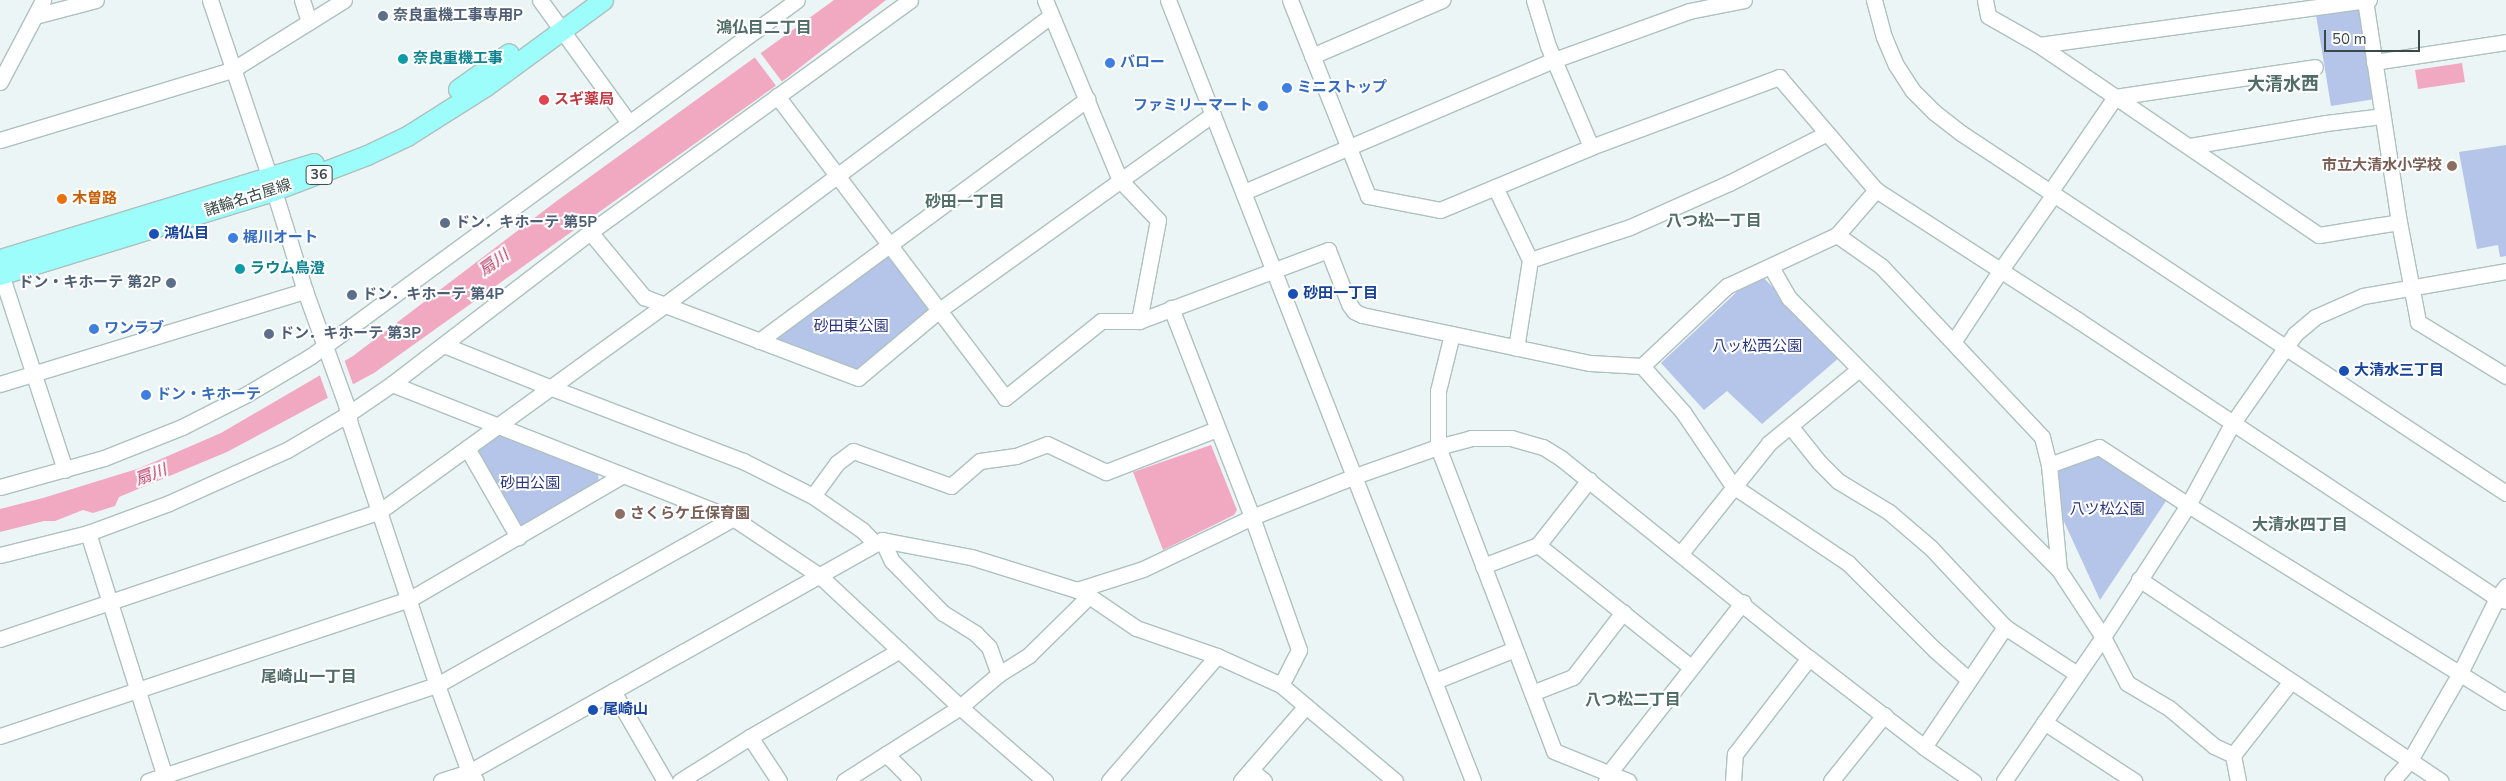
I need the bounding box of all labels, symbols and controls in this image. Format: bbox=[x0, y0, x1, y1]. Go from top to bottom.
place label: 奈良重機工事専用P bbox=[393, 7, 523, 25]
marker: 奈良重機工事専用P bbox=[377, 10, 389, 22]
district label: 鴻仏目二丁目 bbox=[716, 18, 812, 38]
scale bar bbox=[2326, 20, 2422, 52]
text: 50 m bbox=[2332, 29, 2367, 49]
place label: 奈良重機工事 bbox=[413, 50, 503, 68]
marker: 奈良重機工事 bbox=[397, 53, 409, 65]
place label: バロー bbox=[1120, 54, 1165, 72]
marker: バロー bbox=[1104, 57, 1116, 69]
district label: 大清水西 bbox=[2247, 73, 2319, 95]
place label: ミニストップ bbox=[1297, 79, 1387, 97]
marker: ミニストップ bbox=[1281, 82, 1293, 94]
place label: スギ薬局 bbox=[554, 91, 614, 109]
marker: スギ薬局 bbox=[538, 94, 550, 106]
place label: ファミリーマート bbox=[1133, 97, 1253, 115]
marker: ファミリーマート bbox=[1257, 100, 1269, 112]
place label: 市立大清水小学校 bbox=[2322, 157, 2442, 175]
marker: 市立大清水小学校 bbox=[2446, 160, 2458, 172]
road number: 36 bbox=[305, 164, 333, 186]
street label: 諸輪名古屋線 bbox=[202, 176, 294, 220]
place label: 木曽路 bbox=[72, 190, 117, 208]
district label: 砂田一丁目 bbox=[925, 192, 1005, 212]
marker: 木曽路 bbox=[56, 193, 68, 205]
district label: 八つ松一丁目 bbox=[1666, 211, 1762, 231]
place label: ドン．キホーテ 第5P bbox=[455, 214, 597, 232]
marker: ドン．キホーテ 第5P bbox=[439, 217, 451, 229]
place label: 鴻仏目 bbox=[164, 225, 209, 243]
marker: 鴻仏目 bbox=[148, 228, 160, 240]
place label: 梶川オート bbox=[243, 229, 318, 247]
marker: 梶川オート bbox=[227, 232, 239, 244]
water label: 扇川 bbox=[475, 246, 513, 280]
place label: ラウム鳥澄 bbox=[250, 260, 325, 278]
marker: ラウム鳥澄 bbox=[234, 263, 246, 275]
place label: ドン・キホーテ 第2P bbox=[18, 274, 161, 292]
marker: ドン・キホーテ 第2P bbox=[165, 277, 177, 289]
place label: 砂田一丁目 bbox=[1303, 285, 1378, 303]
place label: ドン．キホーテ 第4P bbox=[362, 286, 504, 304]
marker: 砂田一丁目 bbox=[1287, 288, 1299, 300]
marker: ドン．キホーテ 第4P bbox=[346, 289, 358, 301]
park label: 砂田東公園 bbox=[814, 318, 888, 336]
place label: ワンラブ bbox=[104, 320, 164, 338]
marker: ワンラブ bbox=[88, 323, 100, 335]
place label: ドン．キホーテ 第3P bbox=[279, 325, 421, 343]
marker: ドン．キホーテ 第3P bbox=[263, 328, 275, 340]
park label: 八ッ松西公園 bbox=[1712, 338, 1802, 356]
place label: 大清水三丁目 bbox=[2354, 362, 2444, 380]
marker: 大清水三丁目 bbox=[2338, 365, 2350, 377]
place label: ドン・キホーテ bbox=[156, 386, 261, 404]
marker: ドン・キホーテ bbox=[140, 389, 152, 401]
water label: 扇川 bbox=[133, 460, 169, 490]
park label: 砂田公園 bbox=[500, 475, 560, 493]
park label: 八ツ松公園 bbox=[2070, 501, 2144, 519]
place label: さくらケ丘保育園 bbox=[630, 505, 750, 523]
marker: さくらケ丘保育園 bbox=[614, 508, 626, 520]
district label: 大清水四丁目 bbox=[2252, 515, 2348, 535]
district label: 尾崎山一丁目 bbox=[261, 667, 357, 687]
district label: 八つ松二丁目 bbox=[1585, 690, 1681, 710]
place label: 尾崎山 bbox=[603, 701, 648, 719]
marker: 尾崎山 bbox=[587, 704, 599, 716]

